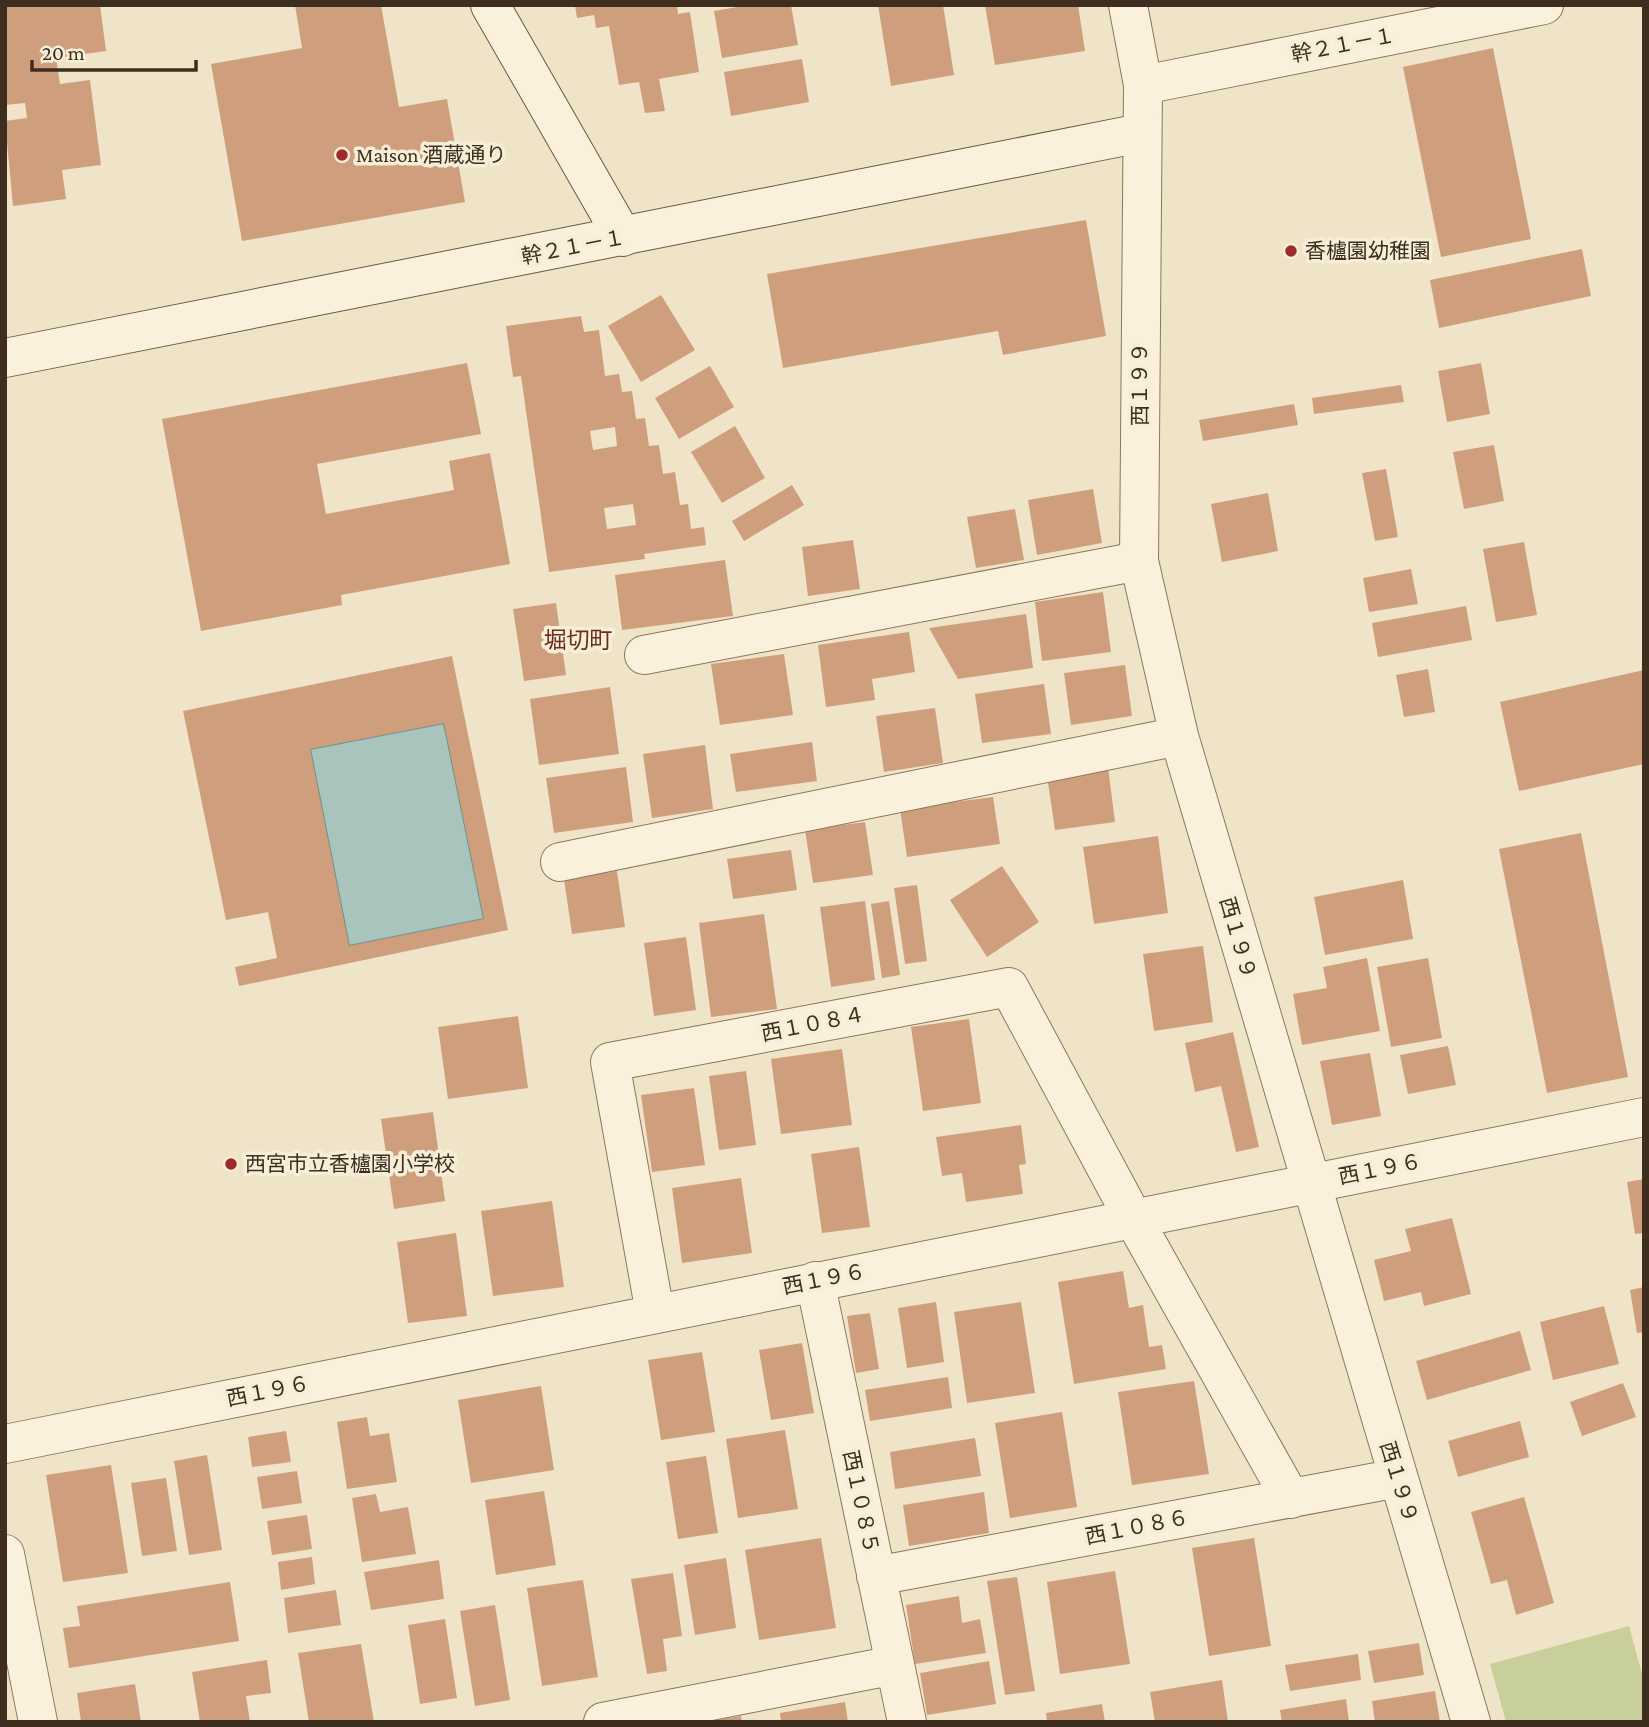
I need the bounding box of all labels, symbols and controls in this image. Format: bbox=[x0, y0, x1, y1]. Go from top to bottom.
street label: 幹２１－１ bbox=[1289, 23, 1397, 67]
scale bar bbox=[32, 28, 196, 72]
text: 20 m bbox=[42, 41, 85, 65]
place label: Maison 酒蔵通り bbox=[356, 143, 507, 167]
marker: Maison 酒蔵通り bbox=[334, 147, 350, 163]
street label: 幹２１－１ bbox=[519, 225, 627, 269]
place label: 香櫨園幼稚園 bbox=[1305, 239, 1431, 263]
marker: 香櫨園幼稚園 bbox=[1283, 243, 1299, 259]
street label: 西１９９ bbox=[1128, 342, 1152, 426]
district label: 堀切町 bbox=[544, 627, 613, 653]
street label: 西１９９ bbox=[1215, 894, 1261, 982]
street label: 西１０８４ bbox=[759, 1002, 867, 1046]
street label: 西１９６ bbox=[1336, 1149, 1424, 1189]
place label: 西宮市立香櫨園小学校 bbox=[245, 1152, 455, 1176]
marker: 西宮市立香櫨園小学校 bbox=[223, 1156, 239, 1172]
street label: 西１９６ bbox=[780, 1259, 868, 1299]
street label: 西１９６ bbox=[224, 1371, 312, 1411]
street label: 西１９９ bbox=[1375, 1438, 1423, 1526]
street label: 西１０８５ bbox=[838, 1448, 884, 1556]
street label: 西１０８６ bbox=[1083, 1505, 1191, 1549]

